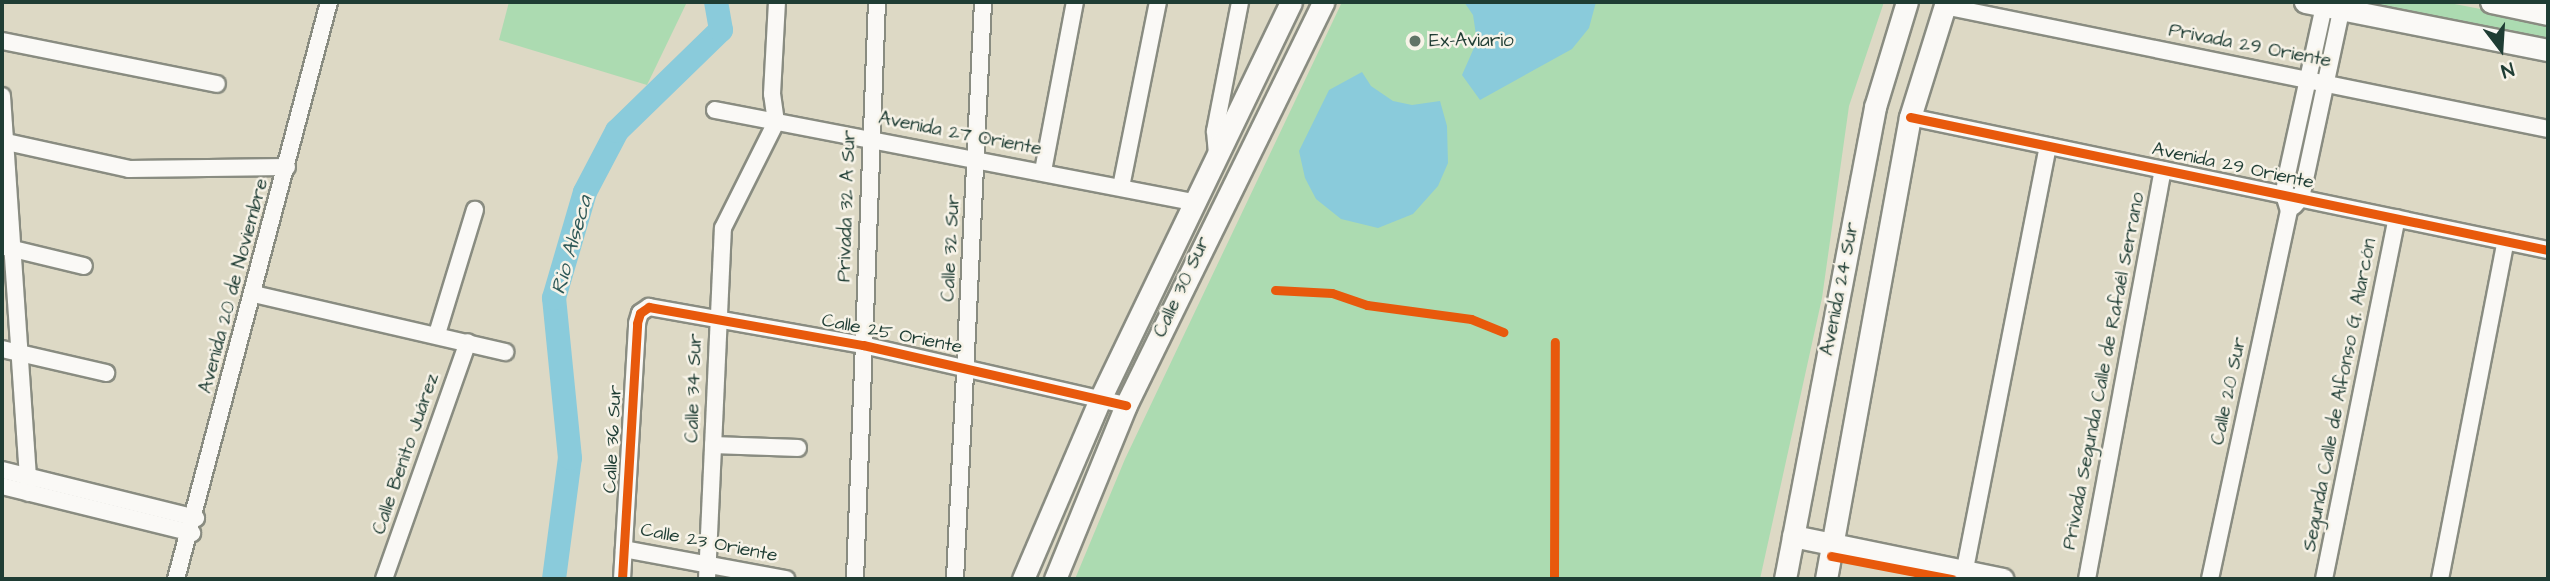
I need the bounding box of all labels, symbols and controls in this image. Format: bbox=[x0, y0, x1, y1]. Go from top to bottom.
north arrow bbox=[2466, 14, 2536, 84]
street label: Privada 29 Oriente bbox=[2167, 19, 2333, 73]
place label: Ex-Aviario bbox=[1429, 30, 1514, 52]
marker: Ex-Aviario bbox=[1407, 33, 1423, 49]
text: N bbox=[2498, 55, 2517, 84]
street label: Avenida 27 Oriente bbox=[877, 107, 1043, 161]
street label: Privada 32 A Sur bbox=[833, 130, 861, 282]
street label: Avenida 29 Oriente bbox=[2150, 138, 2316, 194]
street label: Avenida 20 de Noviembre bbox=[194, 176, 274, 396]
street label: Privada Segunda Calle de Rafaél Serrano bbox=[2058, 190, 2150, 552]
water label: Rio Alseca bbox=[546, 193, 598, 297]
street label: Calle 32 Sur bbox=[937, 194, 965, 302]
street label: Avenida 24 Sur bbox=[1816, 220, 1864, 358]
street label: Calle 30 Sur bbox=[1149, 233, 1215, 341]
street label: Segunda Calle de Alfonso G. Alarcón bbox=[2298, 237, 2382, 553]
street label: Calle 25 Oriente bbox=[820, 309, 964, 359]
street label: Calle 34 Sur bbox=[681, 333, 707, 443]
street label: Calle 20 Sur bbox=[2206, 335, 2252, 447]
street label: Calle Benito Juárez bbox=[368, 371, 444, 537]
street label: Calle 36 Sur bbox=[599, 384, 627, 494]
street label: Calle 23 Oriente bbox=[639, 519, 779, 567]

